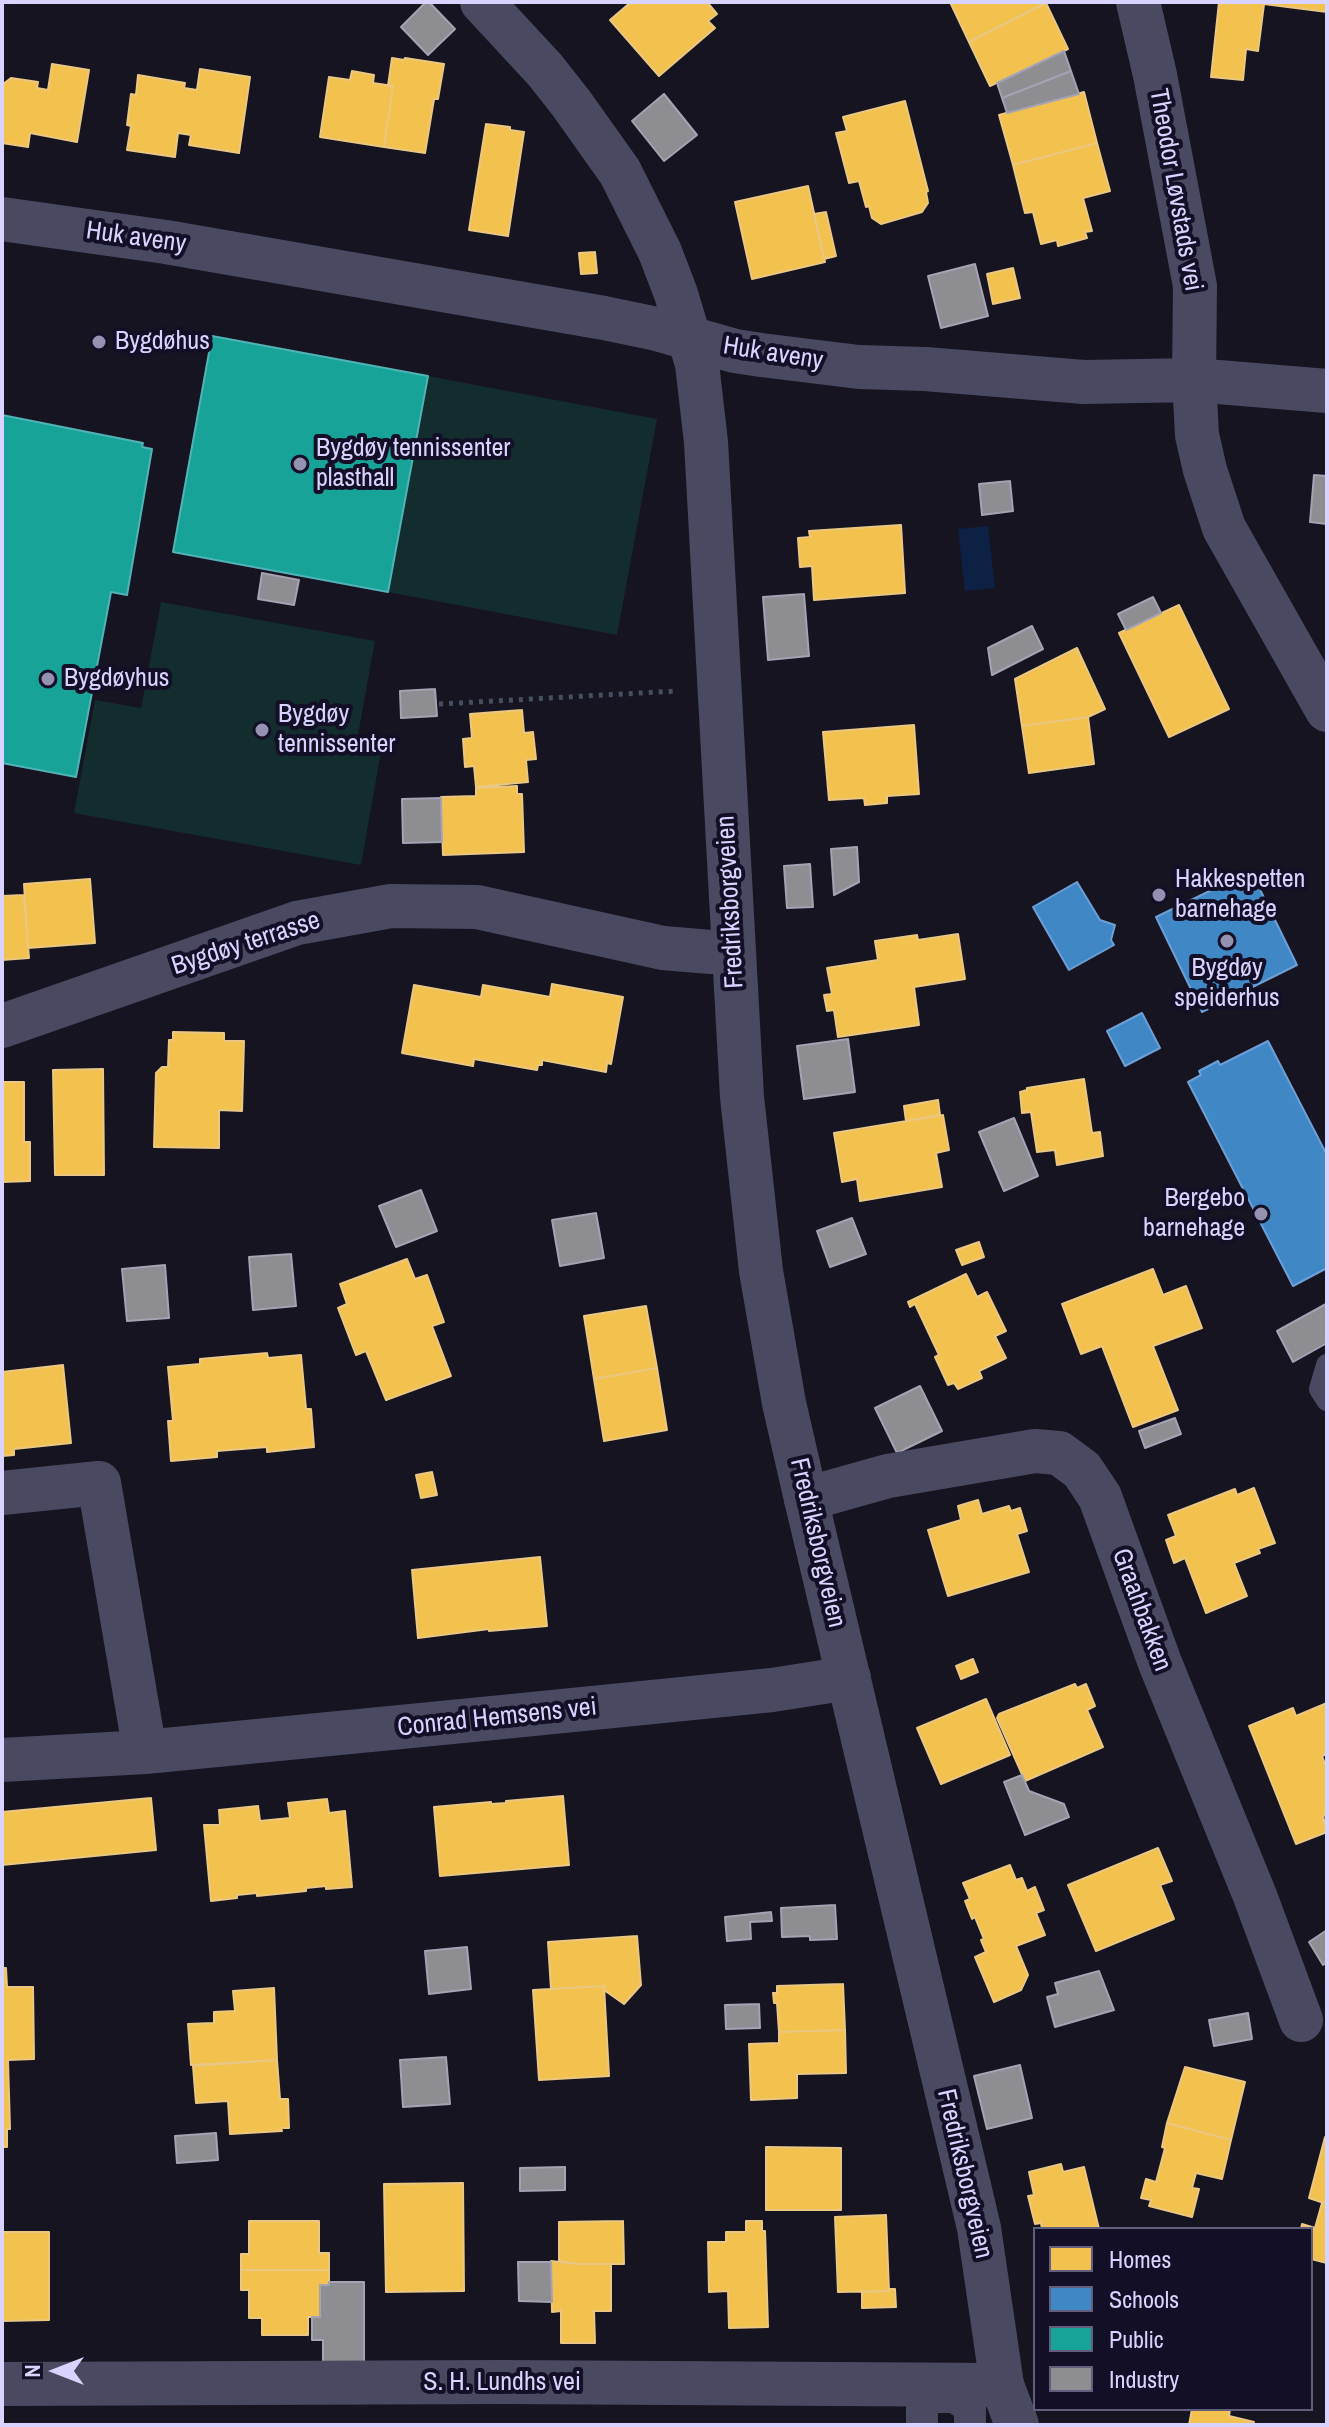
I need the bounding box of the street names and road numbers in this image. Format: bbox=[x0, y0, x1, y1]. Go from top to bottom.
street label: Theodor Løvstads vei bbox=[1142, 86, 1208, 294]
street label: Huk aveny bbox=[84, 216, 188, 260]
street label: Huk aveny bbox=[721, 331, 825, 377]
street label: Fredriksborgveien bbox=[711, 815, 751, 989]
street label: Bygdøy terrasse bbox=[168, 905, 324, 983]
street label: Fredriksborgveien bbox=[782, 1455, 852, 1631]
street label: Graahbakken bbox=[1104, 1545, 1178, 1675]
street label: Conrad Hemsens vei bbox=[396, 1692, 598, 1744]
street label: Fredriksborgveien bbox=[929, 2086, 999, 2262]
street label: S. H. Lundhs vei bbox=[423, 2367, 581, 2399]

